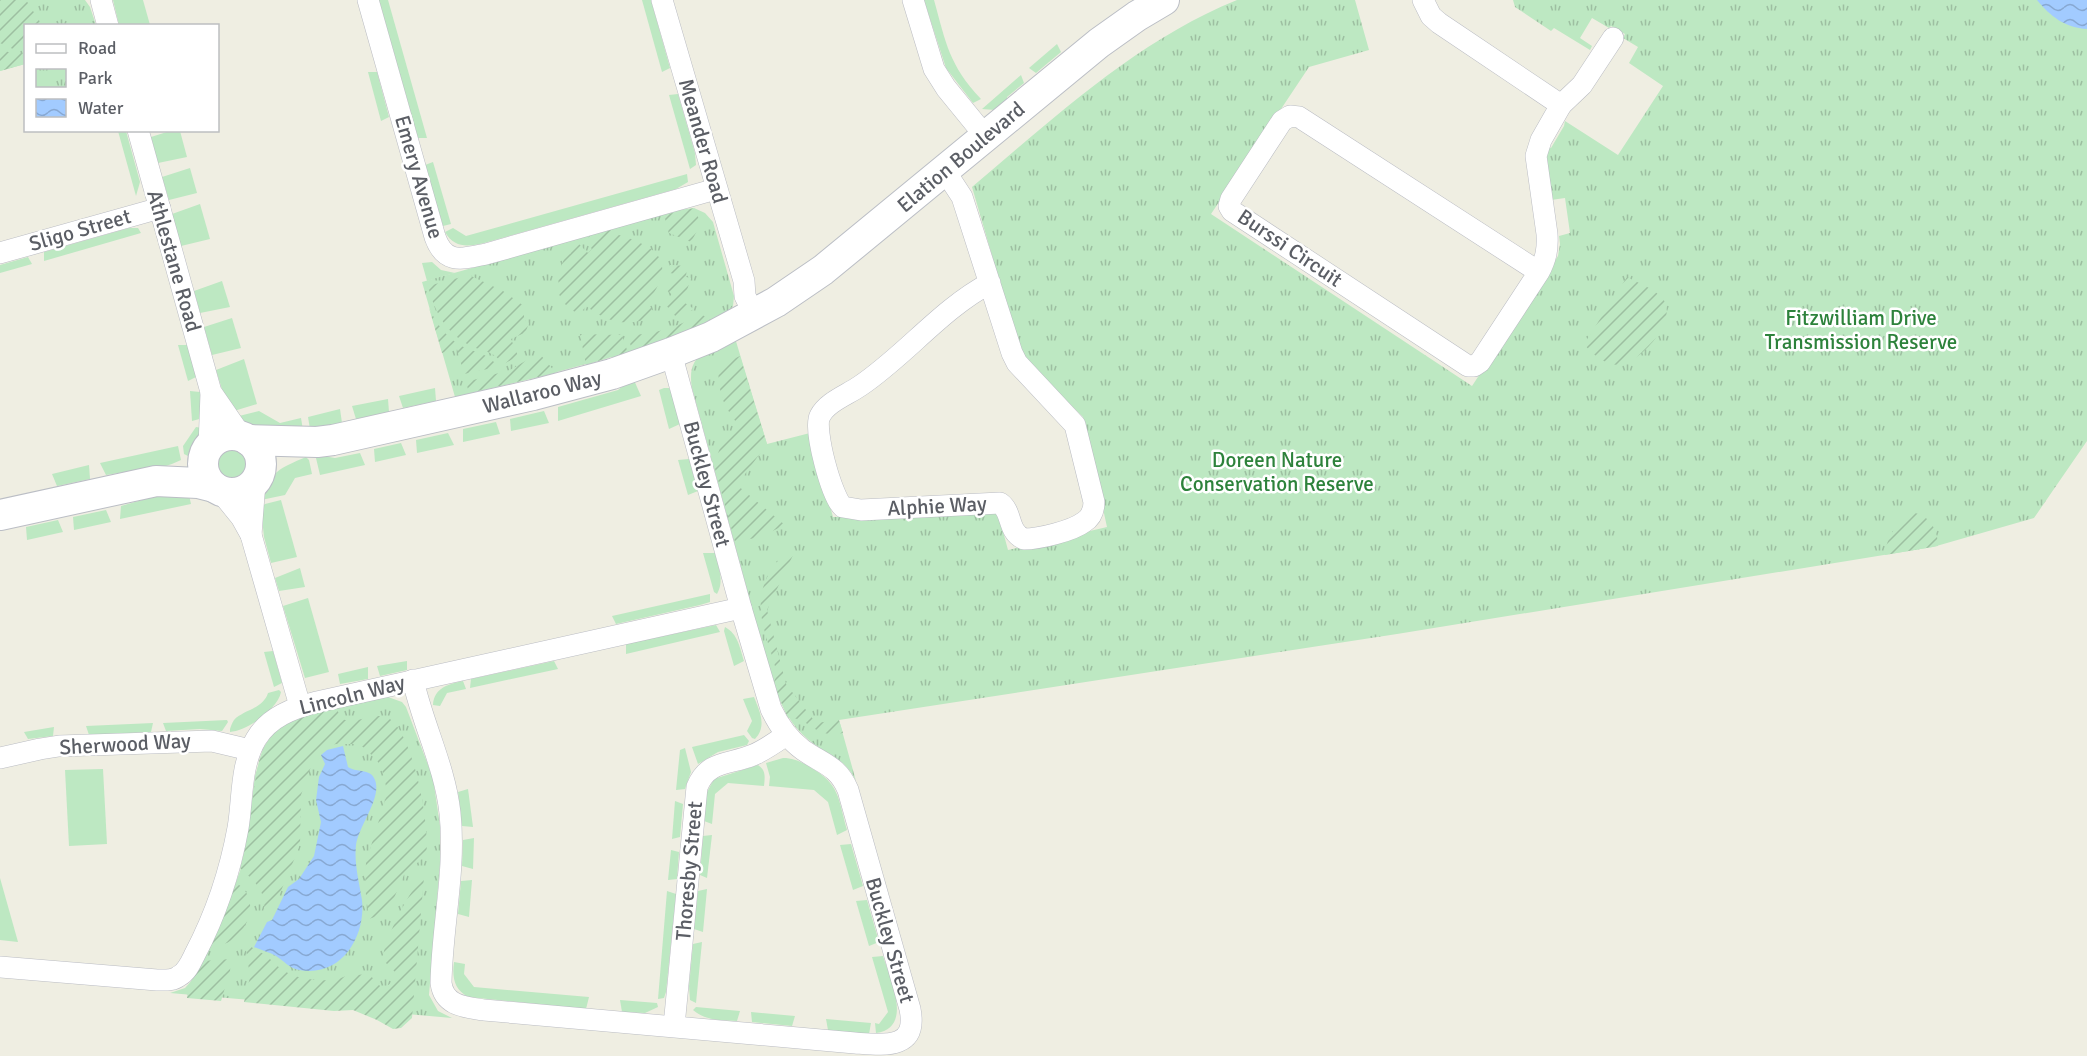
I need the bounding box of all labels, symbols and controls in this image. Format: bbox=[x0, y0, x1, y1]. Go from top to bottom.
legend bbox=[24, 24, 219, 132]
text: Road bbox=[78, 37, 117, 59]
text: Park bbox=[78, 67, 113, 89]
street label: Meander Road bbox=[673, 76, 733, 206]
street label: Elation Boulevard bbox=[892, 96, 1030, 218]
text: Water bbox=[78, 97, 124, 119]
street label: Emery Avenue bbox=[389, 112, 449, 242]
street label: Athlestane Road bbox=[141, 187, 207, 335]
street label: Sligo Street bbox=[26, 203, 134, 257]
street label: Burssi Circuit bbox=[1233, 204, 1347, 292]
park label: Fitzwilliam Drive Transmission Reserve bbox=[1765, 305, 1957, 355]
street label: Wallaroo Way bbox=[480, 365, 604, 419]
street label: Buckley Street bbox=[678, 418, 736, 550]
park label: Doreen Nature Conservation Reserve bbox=[1180, 447, 1374, 497]
street label: Alphie Way bbox=[887, 490, 988, 522]
street label: Lincoln Way bbox=[296, 669, 408, 721]
street label: Sherwood Way bbox=[59, 728, 192, 760]
street label: Thoresby Street bbox=[670, 800, 708, 942]
street label: Buckley Street bbox=[860, 874, 920, 1006]

